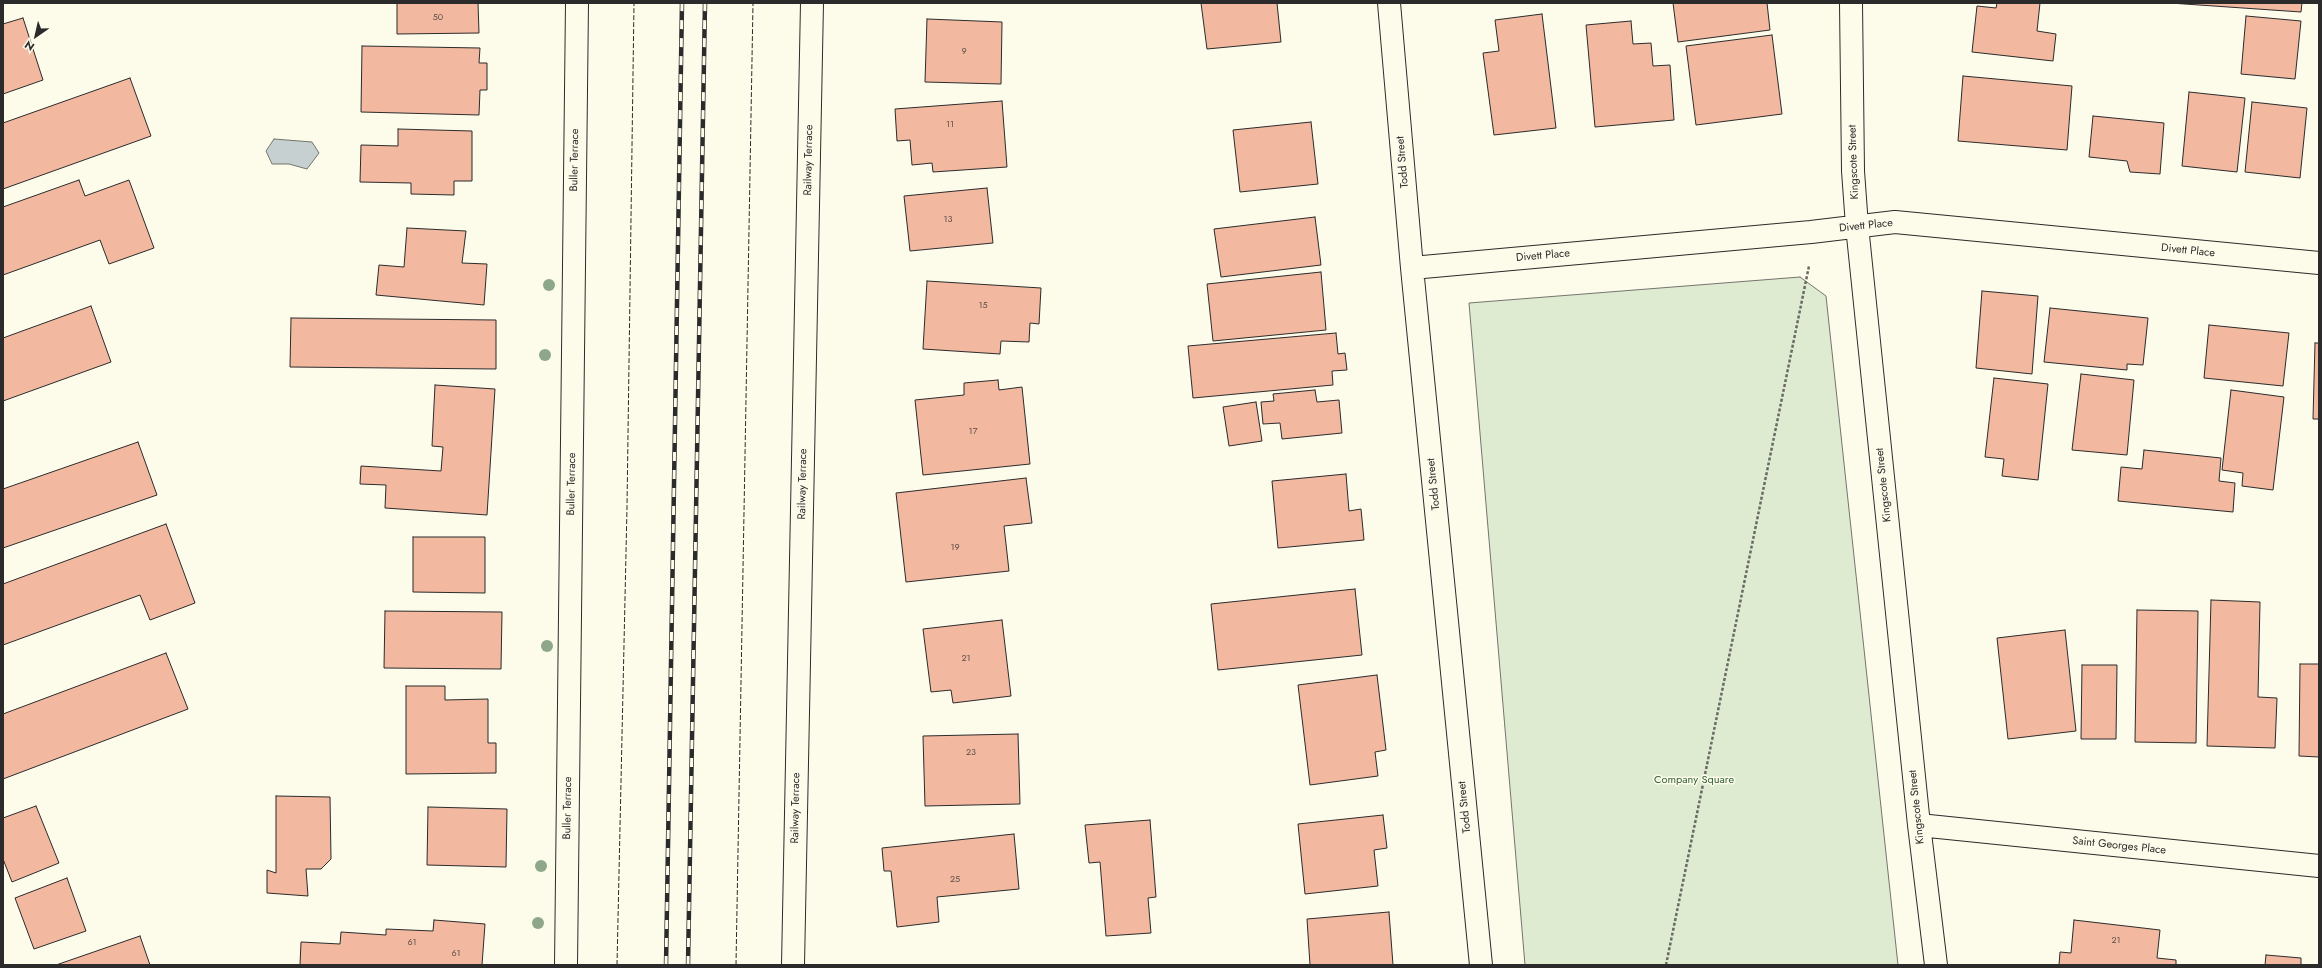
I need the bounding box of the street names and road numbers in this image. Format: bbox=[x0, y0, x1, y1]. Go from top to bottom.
street label: Railway Terrace bbox=[802, 124, 816, 196]
street label: Kingscote Street bbox=[1846, 124, 1862, 200]
street label: Buller Terrace bbox=[568, 128, 582, 192]
street label: Todd Street bbox=[1394, 135, 1412, 189]
street label: Divett Place bbox=[1838, 217, 1894, 235]
street label: Divett Place bbox=[2160, 242, 2216, 260]
street label: Divett Place bbox=[1516, 247, 1570, 265]
street label: Kingscote Street bbox=[1874, 447, 1894, 523]
street label: Railway Terrace bbox=[796, 448, 810, 520]
street label: Buller Terrace bbox=[565, 452, 579, 516]
street label: Todd Street bbox=[1425, 457, 1443, 511]
street label: Kingscote Street bbox=[1907, 769, 1927, 845]
street label: Railway Terrace bbox=[789, 772, 803, 844]
street label: Buller Terrace bbox=[561, 776, 575, 840]
street label: Todd Street bbox=[1456, 780, 1474, 834]
street label: Saint Georges Place bbox=[2071, 835, 2167, 857]

